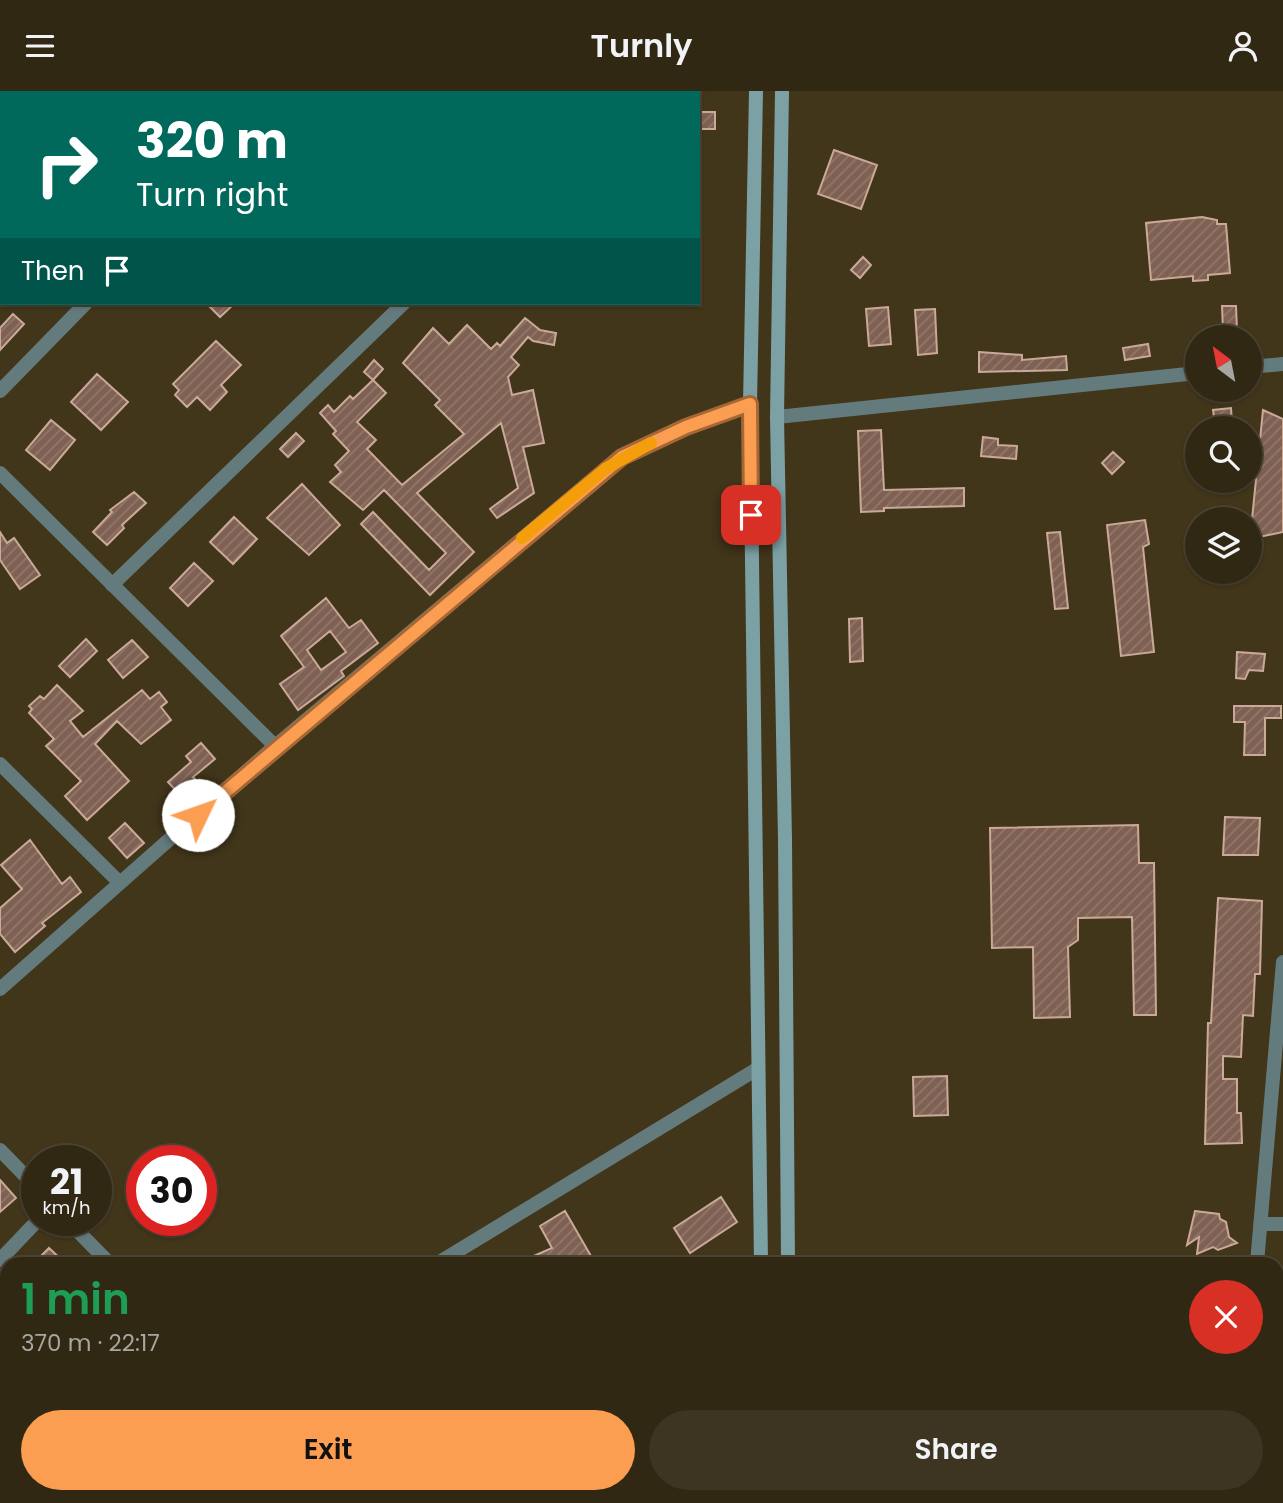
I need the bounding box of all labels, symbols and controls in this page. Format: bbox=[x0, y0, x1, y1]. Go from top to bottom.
text: Turnly bbox=[591, 23, 692, 68]
icon: menu bbox=[21, 27, 59, 65]
icon: person bbox=[1224, 27, 1262, 65]
text: 320 m bbox=[136, 107, 288, 175]
icon: right bbox=[21, 119, 112, 210]
text: Turn right bbox=[136, 172, 288, 217]
icon: arrive bbox=[98, 252, 136, 290]
text: Then bbox=[21, 253, 84, 289]
north arrow bbox=[1185, 325, 1262, 403]
map controls bbox=[1185, 325, 1262, 584]
button: search bbox=[1185, 416, 1262, 493]
pin bbox=[721, 485, 781, 545]
icon: arrive bbox=[732, 496, 770, 534]
button: layers bbox=[1185, 507, 1262, 584]
position arrow bbox=[161, 778, 235, 852]
speed limit sign: 30 bbox=[126, 1145, 217, 1236]
text: 21 bbox=[50, 1157, 83, 1206]
text: km/h bbox=[43, 1195, 90, 1220]
text: 1 min bbox=[21, 1270, 130, 1329]
button: close bbox=[1189, 1280, 1263, 1354]
text: 370 m · 22:17 bbox=[21, 1327, 160, 1359]
button: Exit bbox=[21, 1410, 635, 1490]
button: Share bbox=[649, 1410, 1263, 1490]

